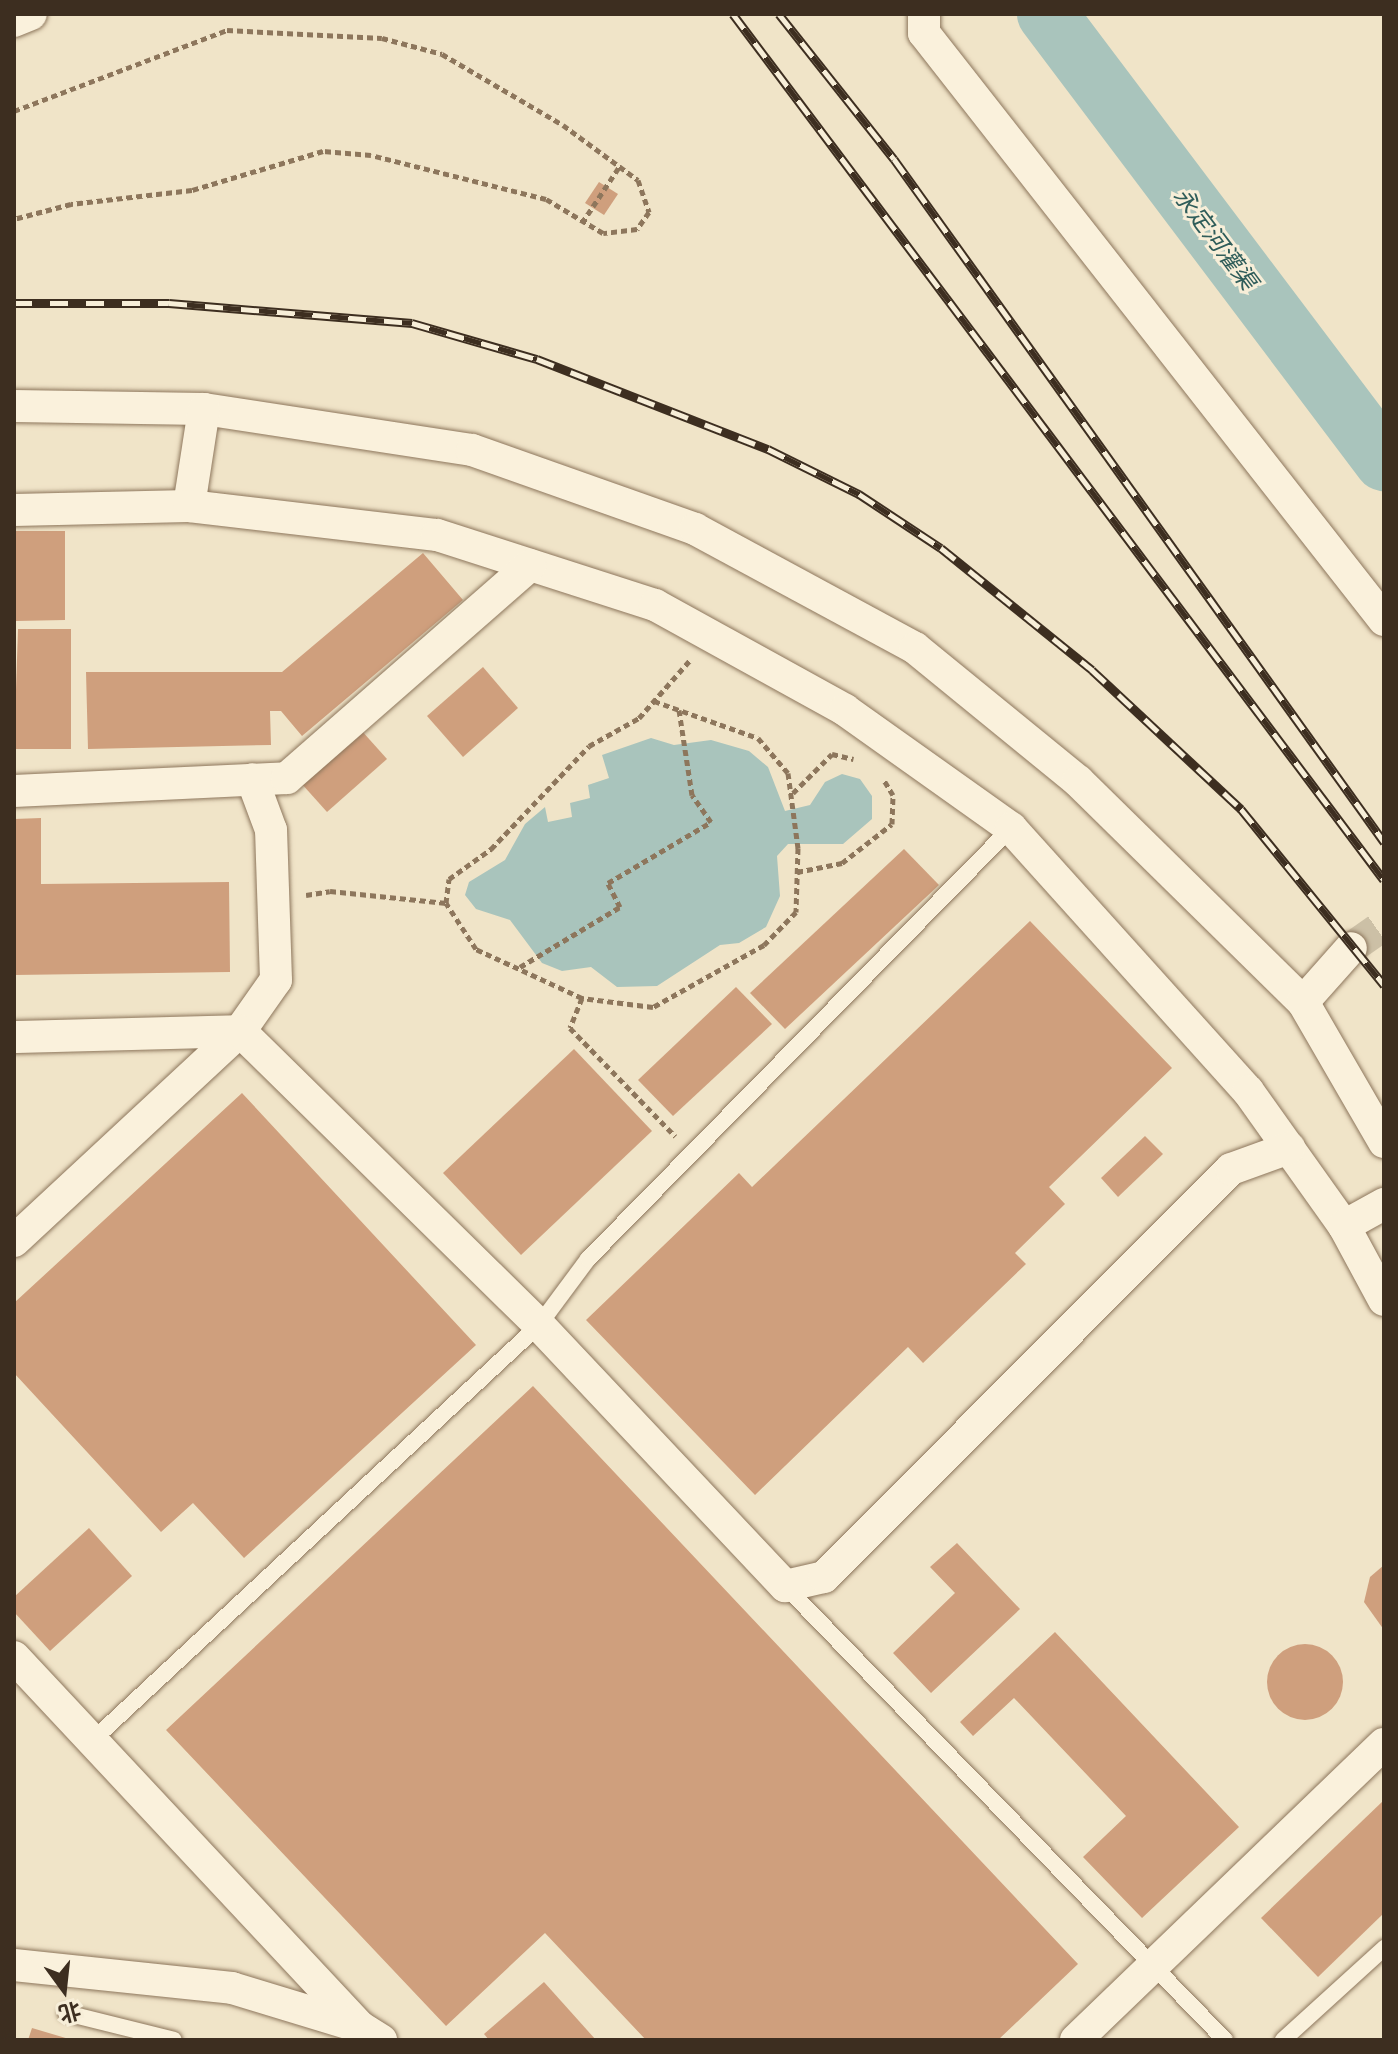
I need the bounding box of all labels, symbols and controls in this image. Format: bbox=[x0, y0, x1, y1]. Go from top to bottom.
water label: 永定河灌渠 bbox=[1168, 181, 1264, 295]
north arrow bbox=[24, 1950, 104, 2030]
text: 北 bbox=[56, 1996, 85, 2031]

